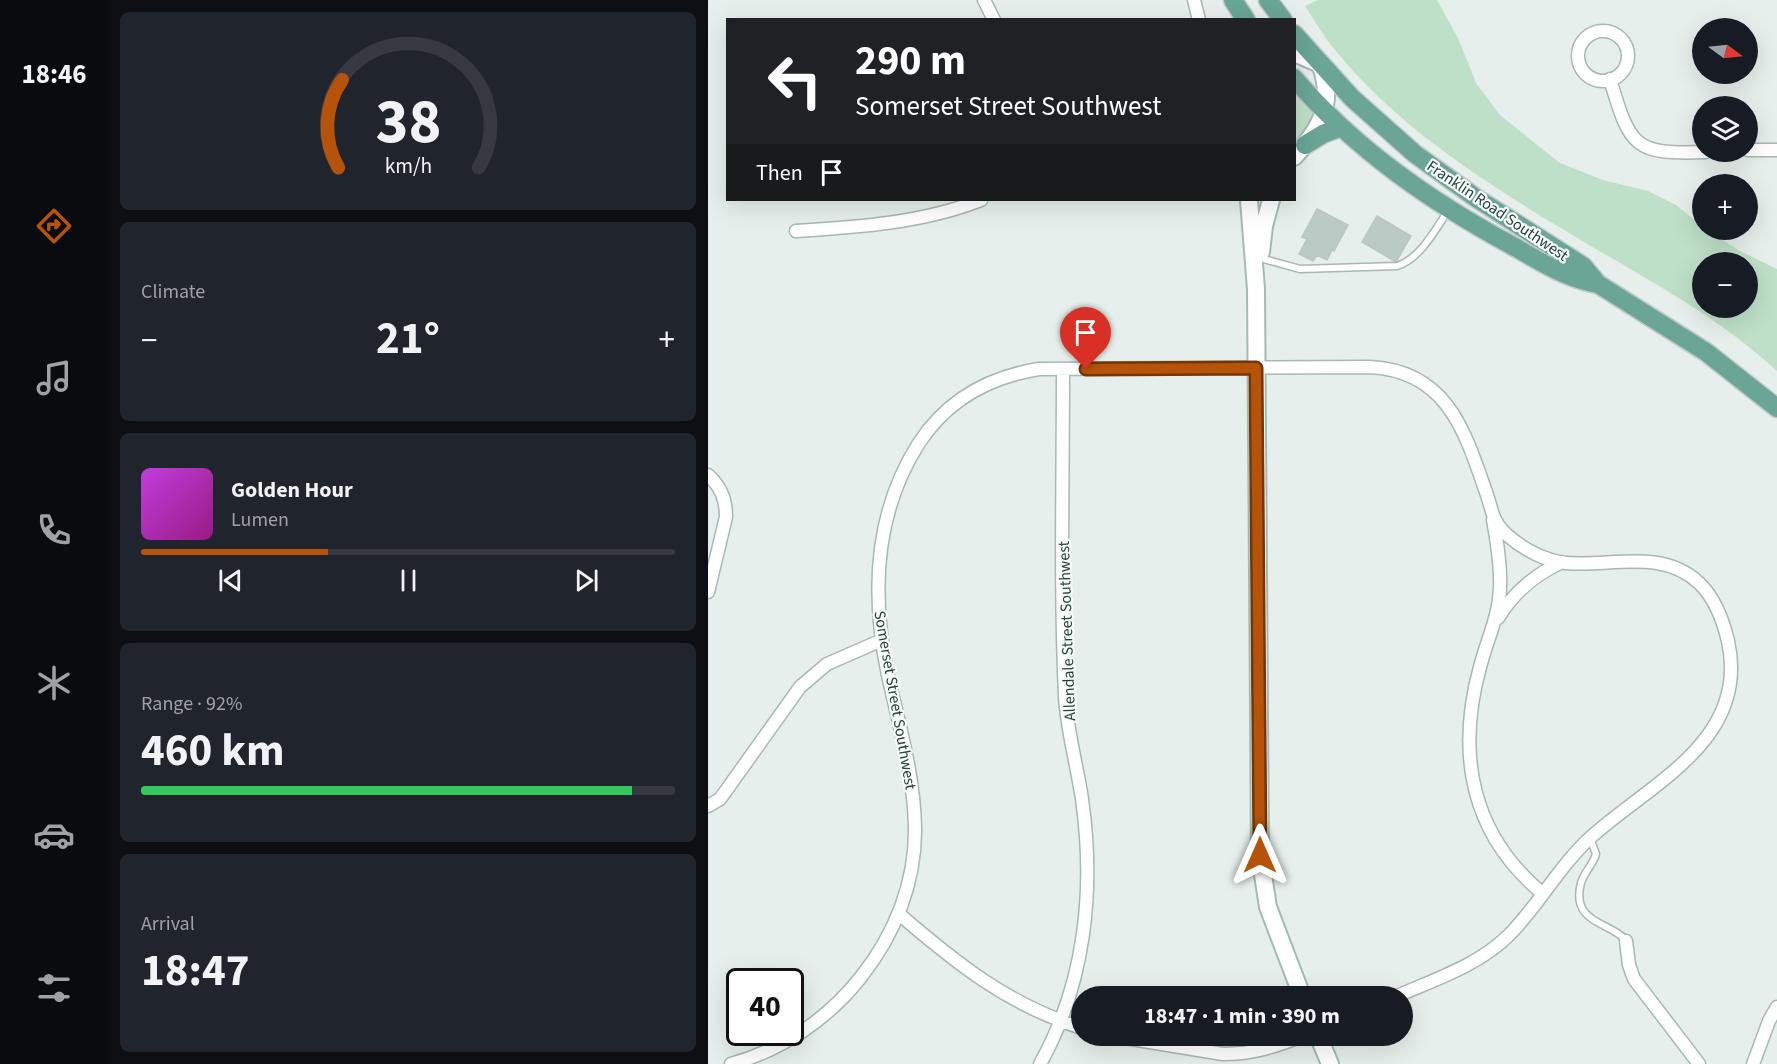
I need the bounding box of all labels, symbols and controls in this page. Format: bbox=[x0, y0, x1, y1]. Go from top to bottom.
north arrow bbox=[1692, 18, 1758, 84]
map controls bbox=[1692, 18, 1758, 318]
text: 290 m bbox=[855, 31, 966, 91]
icon: left bbox=[756, 42, 834, 120]
text: 18:46 bbox=[21, 55, 87, 94]
text: 38 bbox=[375, 78, 441, 167]
text: Somerset Street Southwest bbox=[855, 87, 1161, 126]
button: layers bbox=[1692, 96, 1758, 162]
text: km/h bbox=[384, 152, 432, 183]
street label: Franklin Road Southwest bbox=[1422, 155, 1573, 267]
icon: arrive bbox=[815, 156, 848, 189]
text: Then bbox=[756, 157, 803, 189]
button: + bbox=[1692, 174, 1758, 240]
icon: directions bbox=[33, 205, 75, 247]
button: − bbox=[1692, 252, 1758, 318]
text: Climate bbox=[141, 278, 205, 306]
text: 21° bbox=[376, 307, 440, 371]
pin bbox=[1060, 307, 1111, 369]
icon: arrive bbox=[1069, 316, 1102, 349]
text: − bbox=[141, 317, 157, 364]
text: + bbox=[659, 317, 675, 364]
icon: music bbox=[33, 357, 75, 399]
text: Golden Hour bbox=[231, 474, 353, 506]
text: Lumen bbox=[231, 506, 289, 534]
icon: phone bbox=[33, 509, 75, 551]
street label: Allendale Street Southwest bbox=[1053, 540, 1081, 721]
icon: previous bbox=[214, 564, 247, 597]
icon: pause bbox=[392, 564, 425, 597]
icon: next bbox=[570, 564, 603, 597]
street label: Somerset Street Southwest bbox=[868, 609, 922, 792]
icon: climate bbox=[33, 662, 75, 704]
text: Range · 92% bbox=[141, 690, 242, 718]
text: 460 km bbox=[141, 719, 285, 783]
icon: car bbox=[33, 814, 75, 856]
position arrow bbox=[1228, 823, 1292, 887]
text: Arrival bbox=[141, 910, 195, 938]
text: 18:47 bbox=[141, 939, 250, 1003]
icon: filters bbox=[33, 967, 75, 1009]
speed limit sign: 40 bbox=[726, 968, 804, 1046]
text: 18:47 · 1 min · 390 m bbox=[1144, 1000, 1340, 1032]

